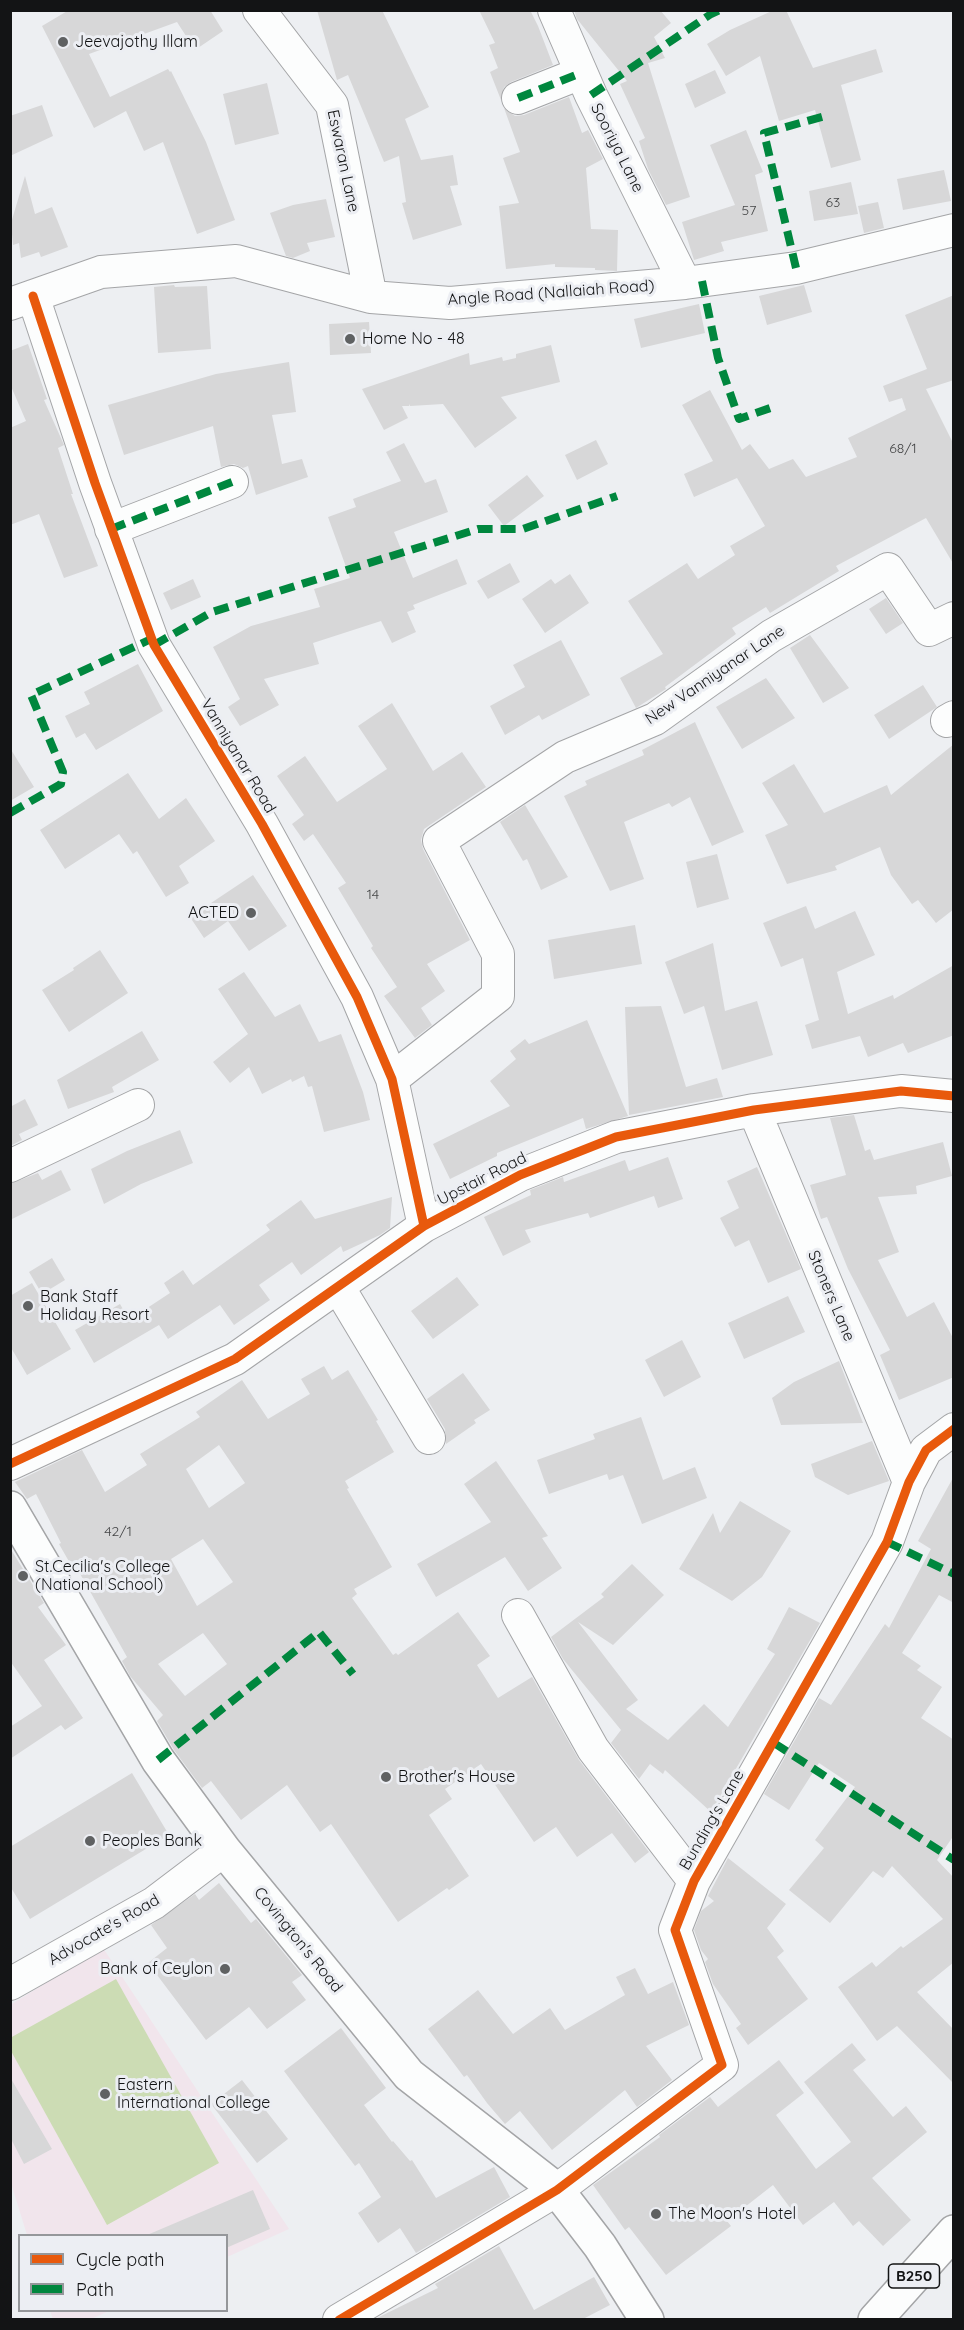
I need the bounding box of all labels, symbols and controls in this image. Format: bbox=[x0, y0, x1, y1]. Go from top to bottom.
place label: Jeevajothy Illam bbox=[75, 32, 198, 52]
marker: Jeevajothy Illam bbox=[56, 35, 70, 49]
street label: Sooriya Lane bbox=[586, 100, 648, 196]
street label: Eswaran Lane bbox=[323, 108, 363, 214]
house number: 63 bbox=[826, 195, 840, 211]
house number: 57 bbox=[742, 203, 756, 219]
street label: Angle Road (Nallaiah Road) bbox=[447, 276, 655, 310]
place label: Home No - 48 bbox=[362, 329, 465, 349]
marker: Home No - 48 bbox=[343, 332, 357, 346]
house number: 68/1 bbox=[889, 441, 917, 457]
street label: New Vanniyanar Lane bbox=[642, 621, 788, 729]
street label: Vanniyanar Road bbox=[196, 695, 280, 817]
house number: 14 bbox=[367, 887, 379, 903]
place label: ACTED bbox=[188, 903, 239, 923]
marker: ACTED bbox=[244, 906, 258, 920]
street label: Upstair Road bbox=[434, 1148, 530, 1210]
street label: Stoners Lane bbox=[803, 1248, 859, 1344]
place label: Bank Staff Holiday Resort bbox=[40, 1287, 150, 1325]
marker: Bank Staff Holiday Resort bbox=[21, 1299, 35, 1313]
house number: 42/1 bbox=[104, 1524, 132, 1540]
place label: St.Cecilia's College (National School) bbox=[35, 1557, 170, 1595]
marker: St.Cecilia's College (National School) bbox=[16, 1569, 30, 1583]
street label: Bunding's Lane bbox=[676, 1766, 748, 1874]
place label: Brother's House bbox=[398, 1767, 515, 1787]
marker: Brother's House bbox=[379, 1770, 393, 1784]
place label: Peoples Bank bbox=[102, 1831, 202, 1851]
marker: Peoples Bank bbox=[83, 1834, 97, 1848]
street label: Covington's Road bbox=[250, 1883, 346, 1997]
street label: Advocate's Road bbox=[45, 1890, 163, 1970]
place label: Bank of Ceylon bbox=[100, 1959, 213, 1979]
marker: Bank of Ceylon bbox=[218, 1962, 232, 1976]
place label: Eastern International College bbox=[117, 2075, 270, 2113]
marker: Eastern International College bbox=[98, 2087, 112, 2101]
place label: The Moon's Hotel bbox=[668, 2204, 796, 2224]
marker: The Moon's Hotel bbox=[649, 2207, 663, 2221]
legend bbox=[18, 2234, 228, 2312]
text: Cycle path bbox=[76, 2248, 164, 2271]
road number: B250 bbox=[888, 2264, 940, 2288]
text: Path bbox=[76, 2278, 114, 2301]

